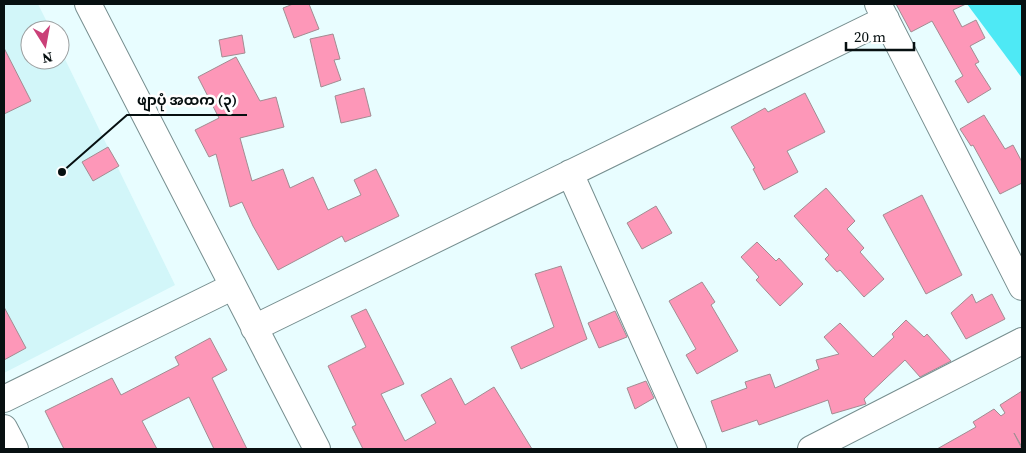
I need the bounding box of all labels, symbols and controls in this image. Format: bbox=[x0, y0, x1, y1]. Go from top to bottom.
north arrow bbox=[20, 20, 70, 70]
scale bar bbox=[846, 20, 914, 52]
text: 20 m bbox=[854, 26, 886, 47]
text: N bbox=[41, 47, 54, 69]
callout: ဖျာပုံ အထက (၃) bbox=[127, 86, 247, 115]
text: ဖျာပုံ အထက (၃) bbox=[137, 90, 237, 112]

